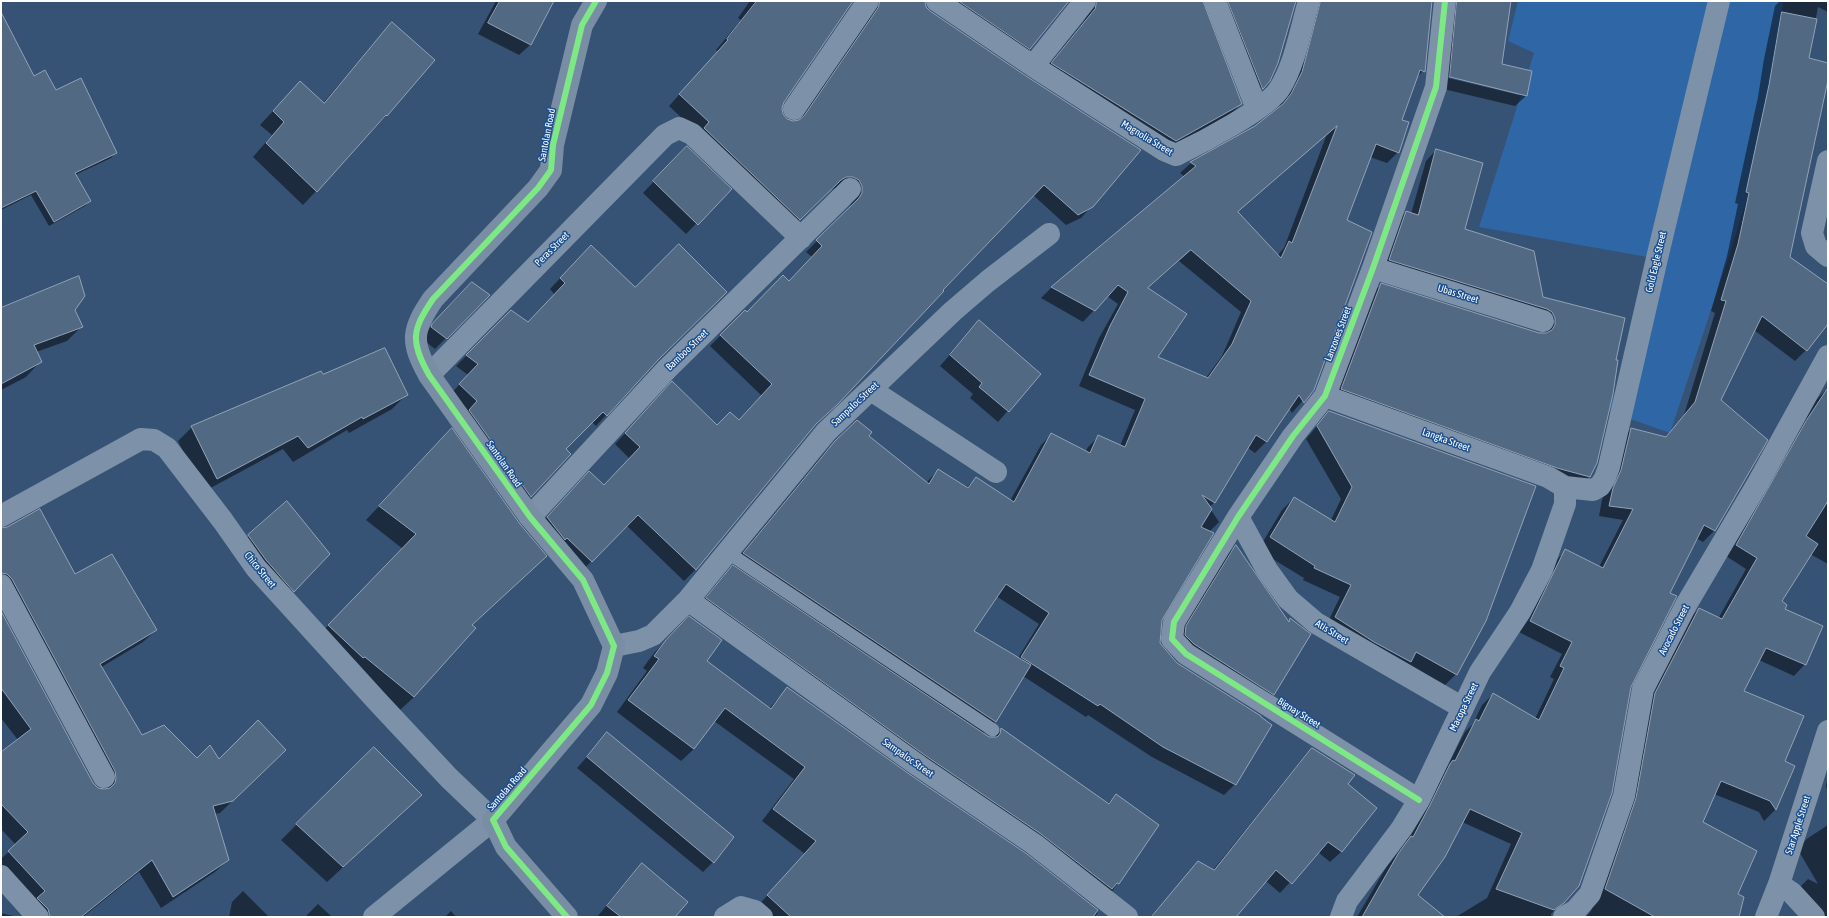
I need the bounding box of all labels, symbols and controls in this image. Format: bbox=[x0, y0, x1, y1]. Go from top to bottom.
street label: Santolan Road bbox=[536, 107, 558, 163]
street label: Magnolia Street bbox=[1119, 118, 1175, 158]
street label: Peras Street bbox=[532, 229, 572, 269]
street label: Gold Eagle Street bbox=[1643, 230, 1669, 294]
street label: Ubas Street bbox=[1436, 282, 1480, 306]
street label: Lanzones Street bbox=[1322, 305, 1354, 363]
street label: Bamboo Street bbox=[663, 327, 711, 373]
street label: Sampaloc Street bbox=[829, 379, 881, 429]
street label: Langka Street bbox=[1420, 426, 1472, 454]
street label: Santolan Road bbox=[484, 439, 524, 489]
street label: Chico Street bbox=[242, 549, 278, 591]
street label: Avocado Street bbox=[1656, 603, 1692, 657]
street label: Atis Street bbox=[1313, 617, 1351, 647]
street label: Macopa Street bbox=[1447, 681, 1481, 733]
street label: Bignay Street bbox=[1275, 695, 1323, 731]
street label: Sampaloc Street bbox=[880, 736, 936, 780]
street label: Santolan Road bbox=[485, 765, 529, 813]
street label: Star Apple Street bbox=[1783, 794, 1813, 856]

